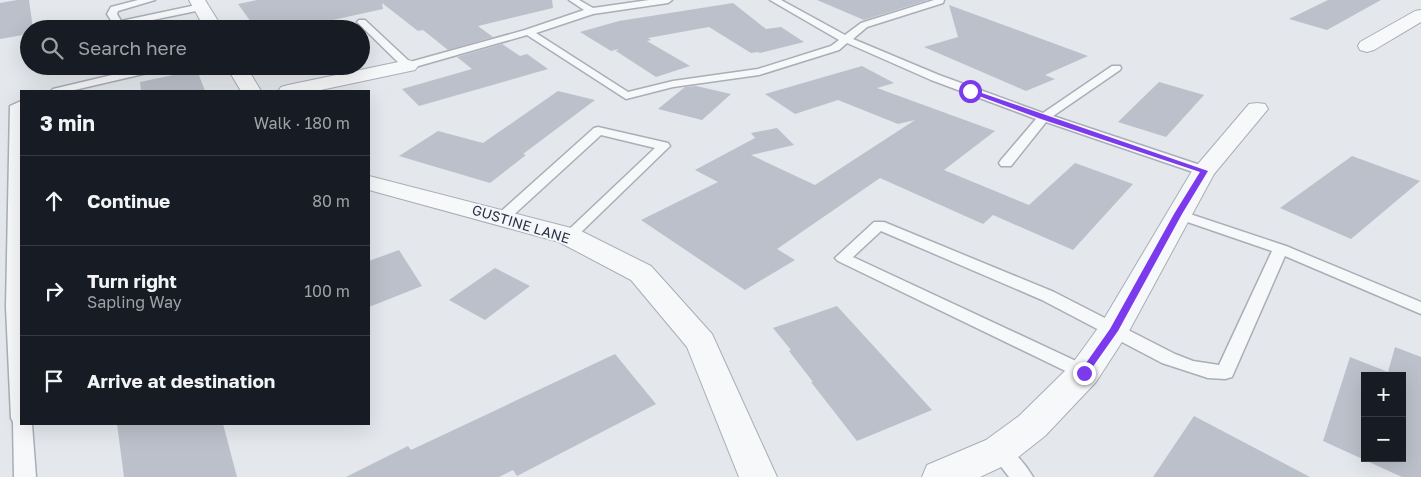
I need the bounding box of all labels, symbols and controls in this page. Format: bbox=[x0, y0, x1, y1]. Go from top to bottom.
search box bbox=[20, 20, 370, 75]
icon: search bbox=[38, 34, 66, 62]
text: Search here bbox=[78, 36, 187, 59]
route start bbox=[959, 80, 982, 103]
text: 3 min bbox=[40, 110, 95, 136]
text: Walk · 180 m bbox=[254, 113, 350, 133]
icon: ahead bbox=[40, 187, 68, 215]
text: Continue bbox=[87, 189, 170, 212]
text: 80 m bbox=[312, 191, 350, 211]
street label: GUSTINE LANE bbox=[470, 201, 572, 247]
text: Turn right bbox=[87, 269, 177, 292]
icon: right bbox=[40, 277, 68, 305]
text: 100 m bbox=[304, 281, 350, 301]
text: Sapling Way bbox=[87, 292, 182, 312]
route end bbox=[1073, 362, 1096, 385]
icon: arrive bbox=[40, 367, 68, 395]
text: Arrive at destination bbox=[87, 369, 275, 392]
map controls bbox=[1361, 372, 1406, 462]
button: + bbox=[1361, 372, 1406, 417]
button: − bbox=[1361, 417, 1406, 462]

